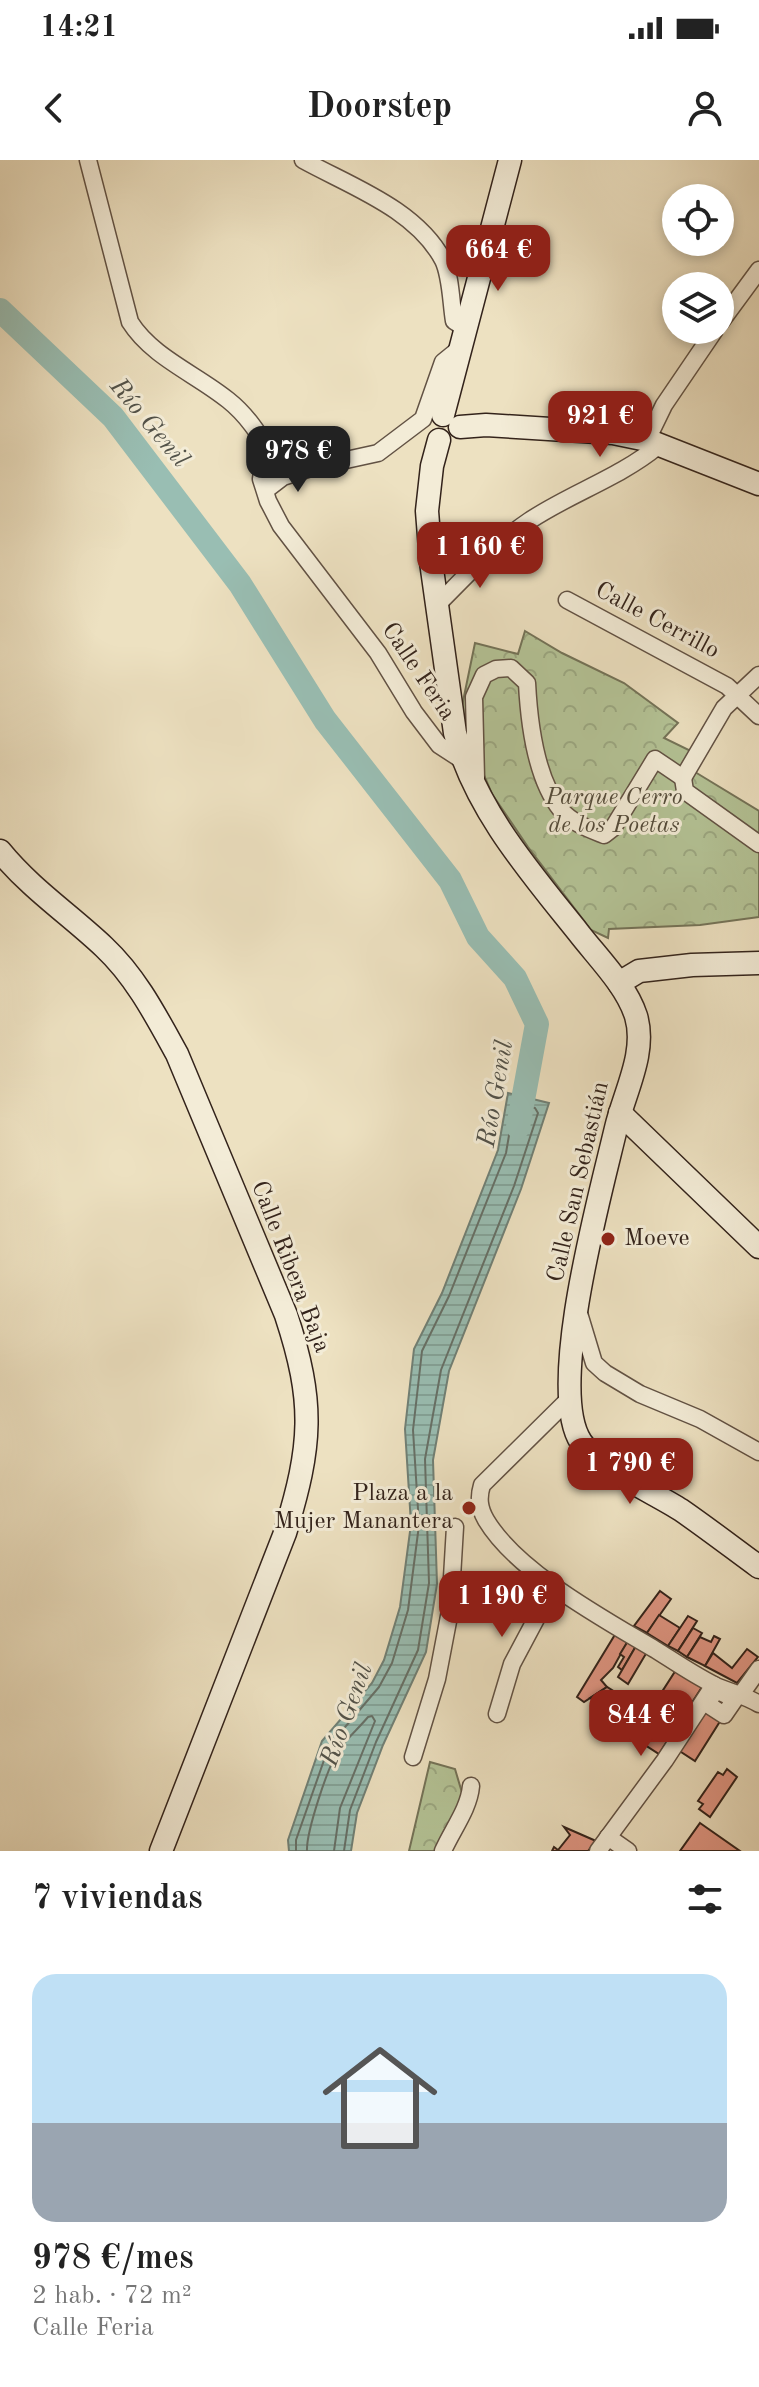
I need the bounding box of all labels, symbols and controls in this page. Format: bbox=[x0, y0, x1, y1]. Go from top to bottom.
text: 14:21 bbox=[40, 13, 118, 43]
icon: back bbox=[32, 86, 76, 130]
icon: person bbox=[683, 86, 727, 130]
text: Doorstep bbox=[307, 90, 452, 126]
map controls bbox=[662, 184, 734, 344]
button: locate bbox=[662, 184, 734, 256]
pin: 664 € bbox=[442, 225, 554, 293]
text: 664 € bbox=[464, 238, 532, 264]
button: layers bbox=[662, 272, 734, 344]
water label: Río Genil bbox=[104, 373, 194, 473]
pin: 921 € bbox=[544, 391, 656, 459]
text: 921 € bbox=[566, 404, 634, 430]
pin: 978 € bbox=[242, 426, 354, 494]
text: 978 € bbox=[264, 439, 332, 465]
pin: 1 160 € bbox=[406, 522, 554, 590]
text: 1 160 € bbox=[435, 535, 525, 561]
street label: Calle Cerrillo bbox=[591, 578, 723, 664]
street label: Calle Feria bbox=[377, 619, 459, 725]
park label: Parque Cerro de los Poetas bbox=[544, 786, 683, 838]
water label: Río Genil bbox=[474, 1038, 518, 1150]
street label: Calle San Sebastián bbox=[544, 1079, 614, 1285]
street label: Calle Ribera Baja bbox=[246, 1178, 334, 1356]
place label: Moeve bbox=[624, 1227, 690, 1251]
marker: Moeve bbox=[599, 1230, 617, 1248]
pin: 1 790 € bbox=[556, 1438, 704, 1506]
text: 1 790 € bbox=[585, 1451, 675, 1477]
place label: Plaza a la Mujer Manantera bbox=[274, 1482, 453, 1534]
marker: Plaza a la Mujer Manantera bbox=[460, 1499, 478, 1517]
pin: 1 190 € bbox=[428, 1571, 576, 1639]
text: 1 190 € bbox=[457, 1584, 547, 1610]
water label: Río Genil bbox=[316, 1660, 378, 1771]
pin: 844 € bbox=[585, 1690, 697, 1758]
text: 844 € bbox=[607, 1703, 675, 1729]
icon: filters bbox=[683, 1877, 727, 1921]
text: 7 viviendas bbox=[32, 1882, 203, 1916]
icon: home bbox=[308, 2026, 452, 2170]
text: 978 €/mes bbox=[32, 2242, 194, 2276]
text: 2 hab. · 72 m² bbox=[32, 2283, 192, 2309]
text: Calle Feria bbox=[32, 2315, 154, 2341]

